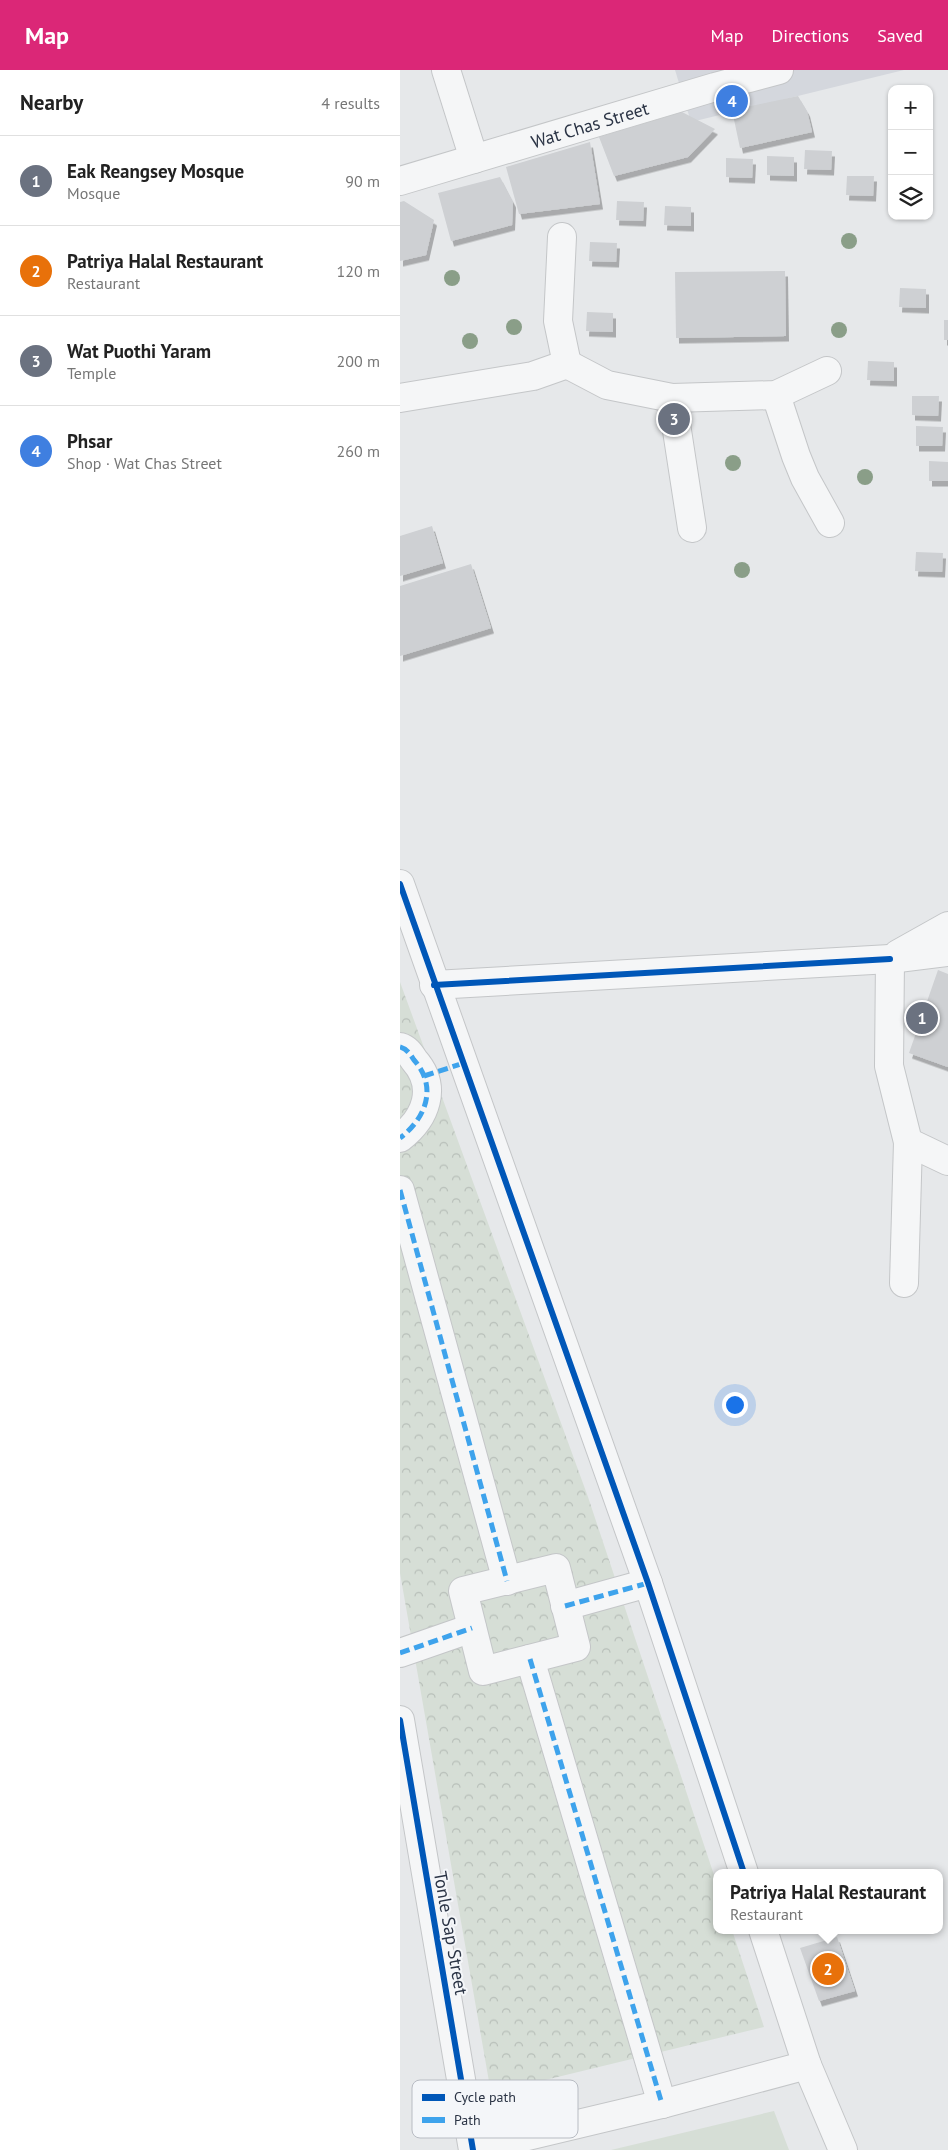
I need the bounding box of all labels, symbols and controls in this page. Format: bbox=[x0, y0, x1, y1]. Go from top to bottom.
text: Map bbox=[25, 20, 69, 51]
text: Map bbox=[711, 24, 743, 47]
text: Directions bbox=[771, 24, 849, 47]
text: Saved bbox=[877, 24, 923, 47]
pin: 4 bbox=[716, 82, 748, 120]
map controls bbox=[888, 85, 933, 220]
button: + bbox=[888, 85, 933, 130]
text: Nearby bbox=[20, 89, 83, 116]
text: 4 results bbox=[321, 93, 380, 113]
street label: Wat Chas Street bbox=[528, 96, 651, 153]
button: − bbox=[888, 130, 933, 175]
text: Eak Reangsey Mosque bbox=[67, 159, 244, 183]
text: 1 bbox=[31, 171, 41, 191]
text: 90 m bbox=[345, 171, 380, 191]
button: layers bbox=[888, 175, 933, 220]
text: Mosque bbox=[67, 183, 120, 203]
text: Patriya Halal Restaurant bbox=[67, 249, 263, 273]
text: 2 bbox=[31, 261, 41, 281]
text: 120 m bbox=[337, 261, 380, 281]
text: Restaurant bbox=[67, 273, 140, 293]
text: Wat Puothi Yaram bbox=[67, 339, 211, 363]
text: 3 bbox=[31, 351, 41, 371]
text: 200 m bbox=[337, 351, 380, 371]
text: Temple bbox=[67, 363, 116, 383]
pin: 3 bbox=[658, 400, 690, 438]
text: Phsar bbox=[67, 429, 112, 453]
text: 4 bbox=[31, 441, 41, 461]
text: 260 m bbox=[337, 441, 380, 461]
text: Shop · Wat Chas Street bbox=[67, 453, 222, 473]
pin: 1 bbox=[906, 999, 938, 1037]
your location bbox=[722, 1392, 748, 1418]
street label: Tonle Sap Street bbox=[429, 1869, 473, 1997]
popup bbox=[713, 1869, 943, 1934]
text: Patriya Halal Restaurant bbox=[730, 1880, 926, 1904]
text: Restaurant bbox=[730, 1904, 803, 1924]
pin: 2 bbox=[812, 1950, 844, 1988]
legend bbox=[412, 2080, 578, 2138]
text: Cycle path bbox=[454, 2088, 516, 2106]
text: Path bbox=[454, 2111, 481, 2129]

